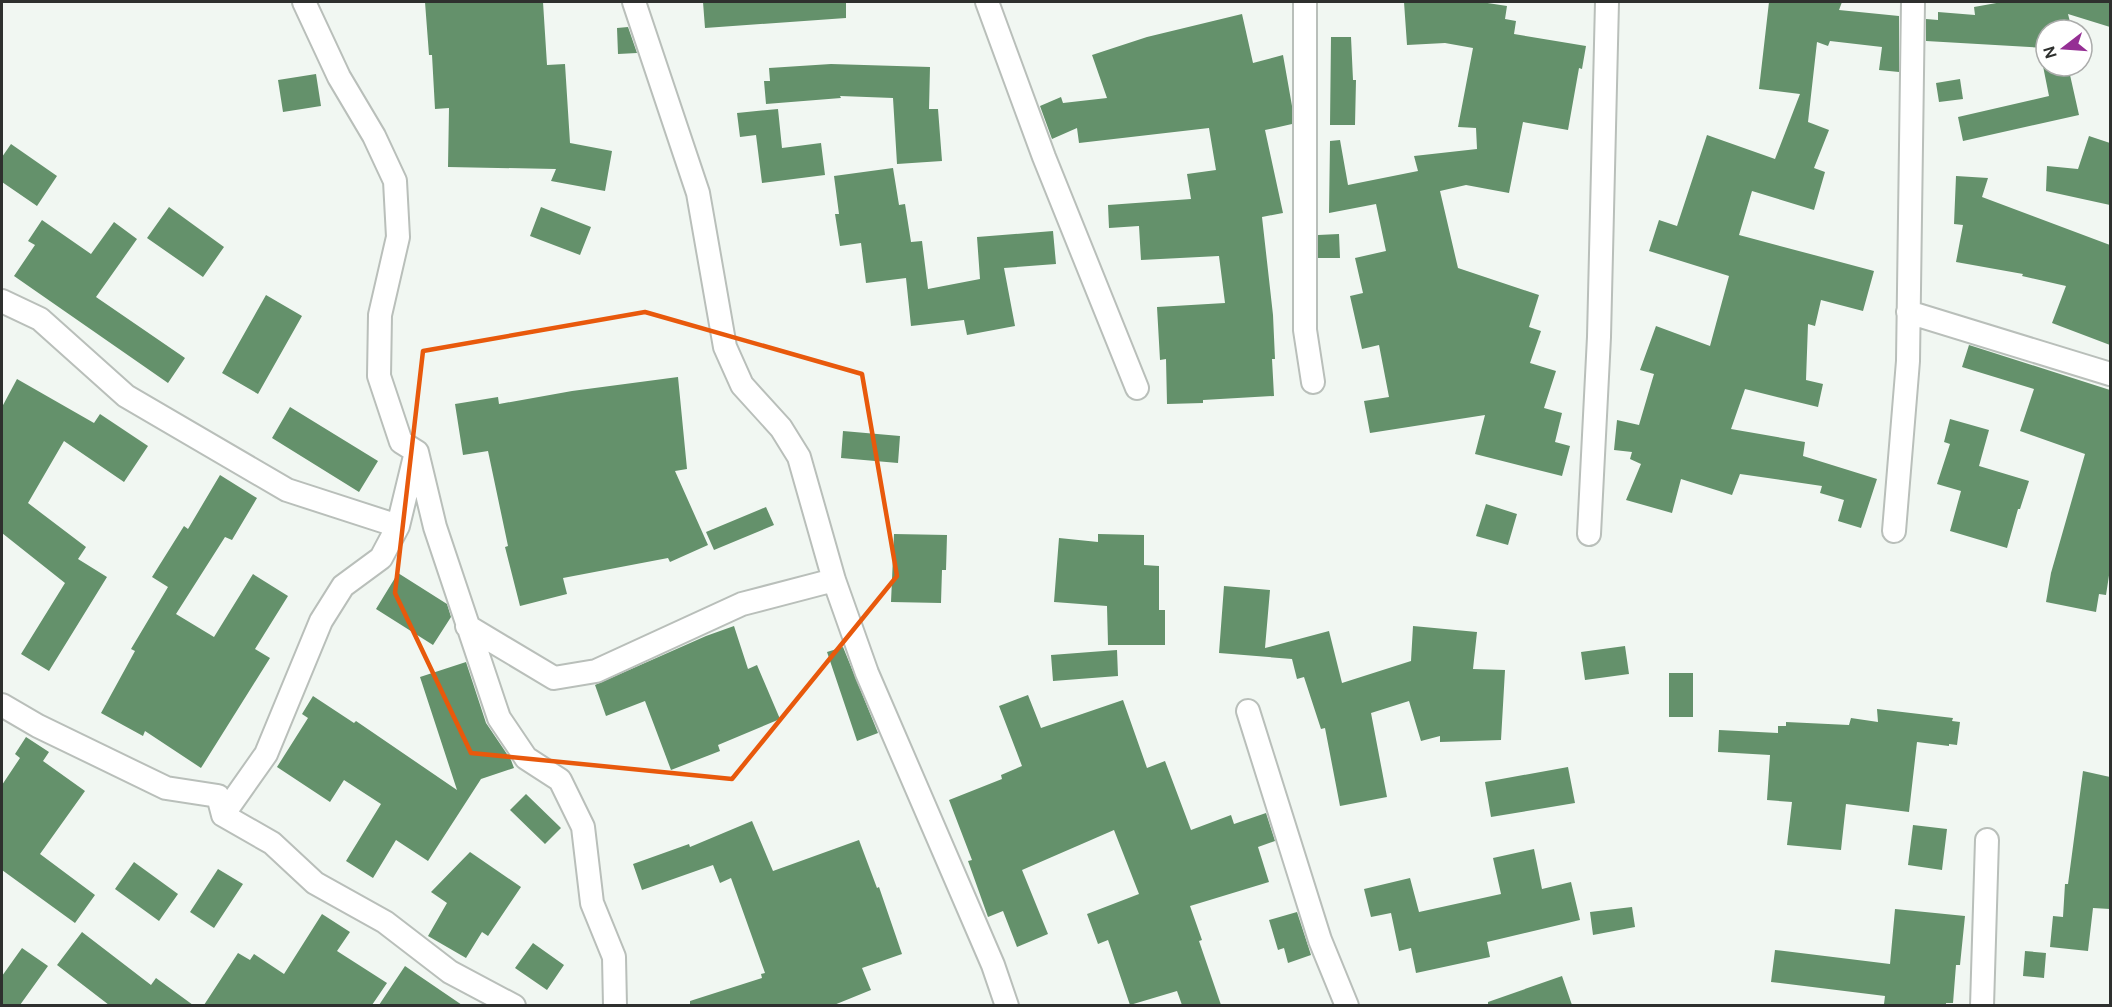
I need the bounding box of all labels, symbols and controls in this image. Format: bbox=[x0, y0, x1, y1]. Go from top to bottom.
north arrow bbox=[2034, 18, 2094, 78]
text: N bbox=[2038, 44, 2062, 61]

